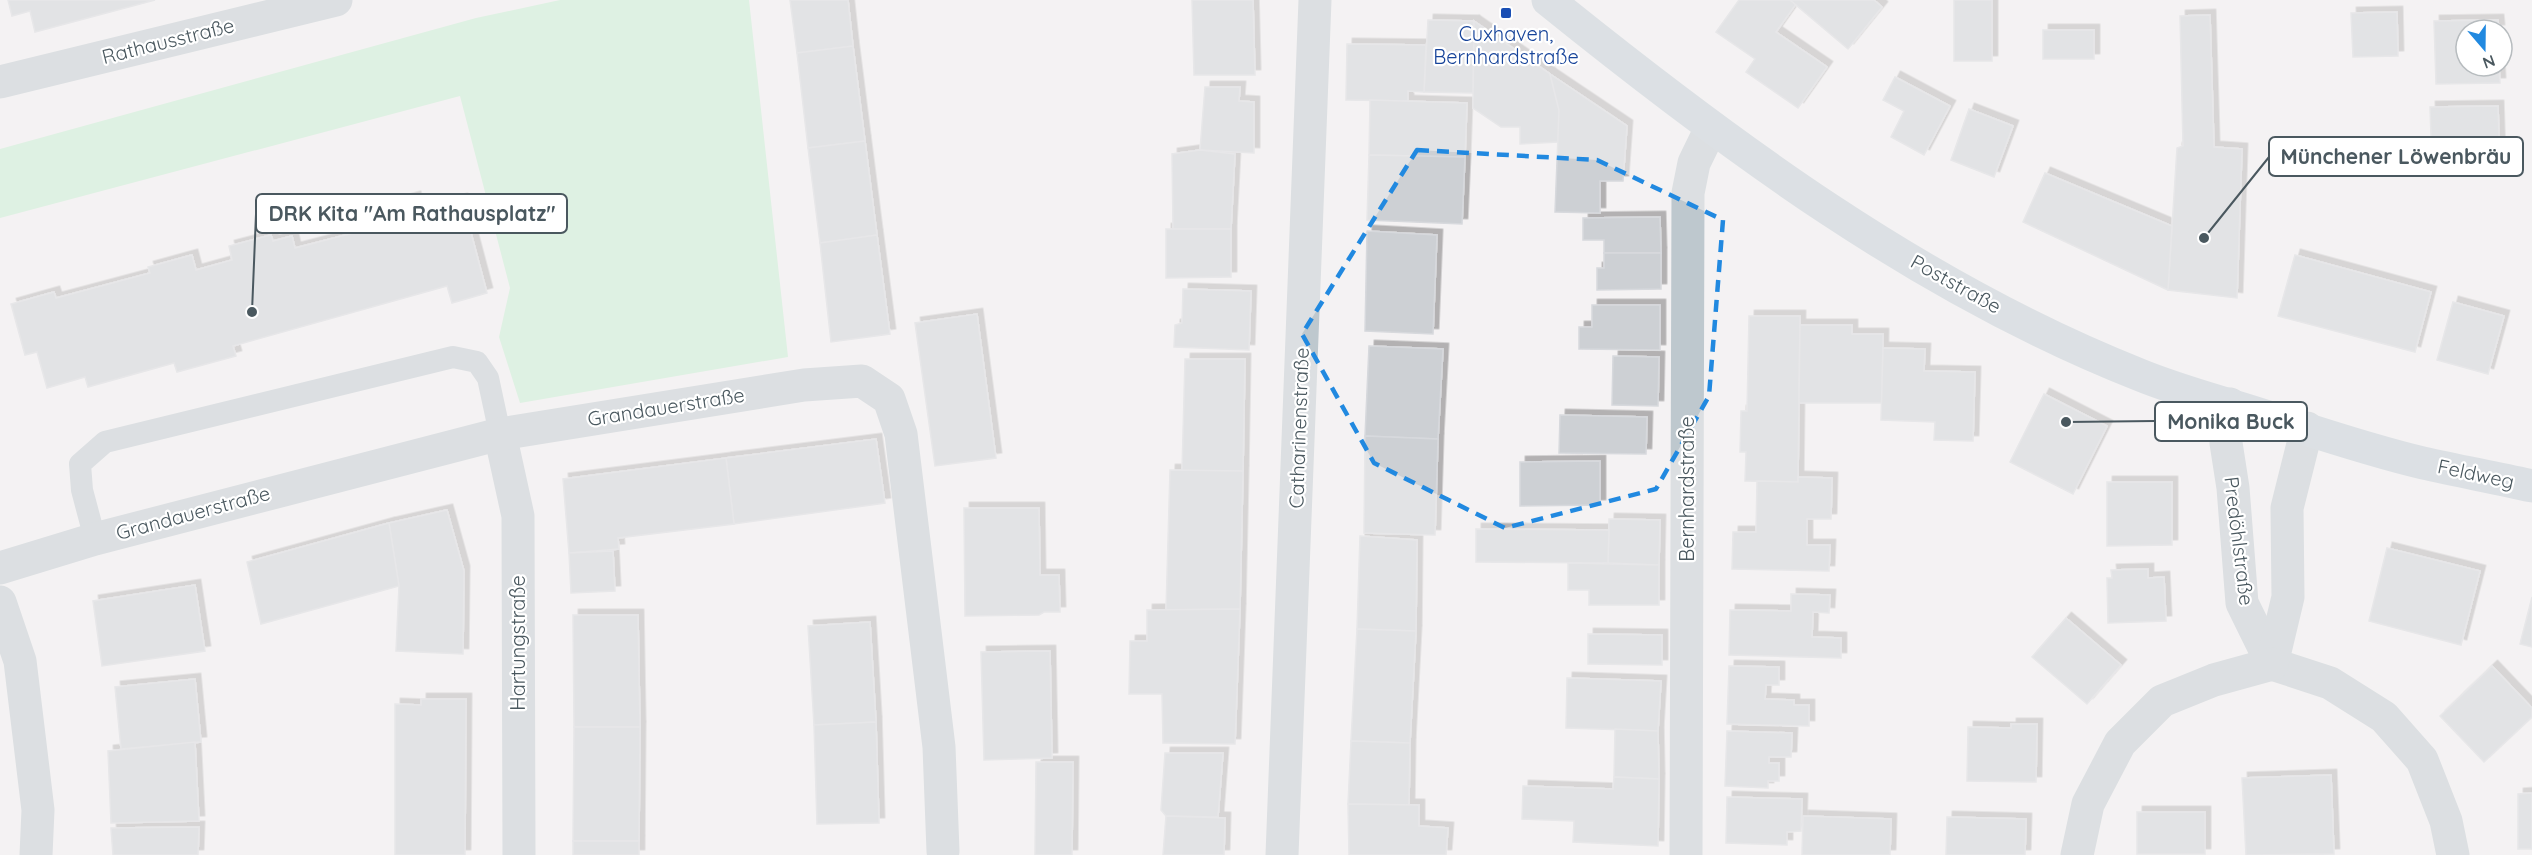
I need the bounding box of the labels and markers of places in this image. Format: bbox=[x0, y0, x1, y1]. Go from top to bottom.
marker: Cuxhaven, Bernhardstraße bbox=[1499, 6, 1513, 20]
place label: Cuxhaven, Bernhardstraße bbox=[1433, 21, 1579, 69]
callout: Münchener Löwenbräu bbox=[2269, 137, 2523, 176]
callout: DRK Kita "Am Rathausplatz" bbox=[256, 194, 567, 233]
callout: Monika Buck bbox=[2155, 402, 2307, 441]

